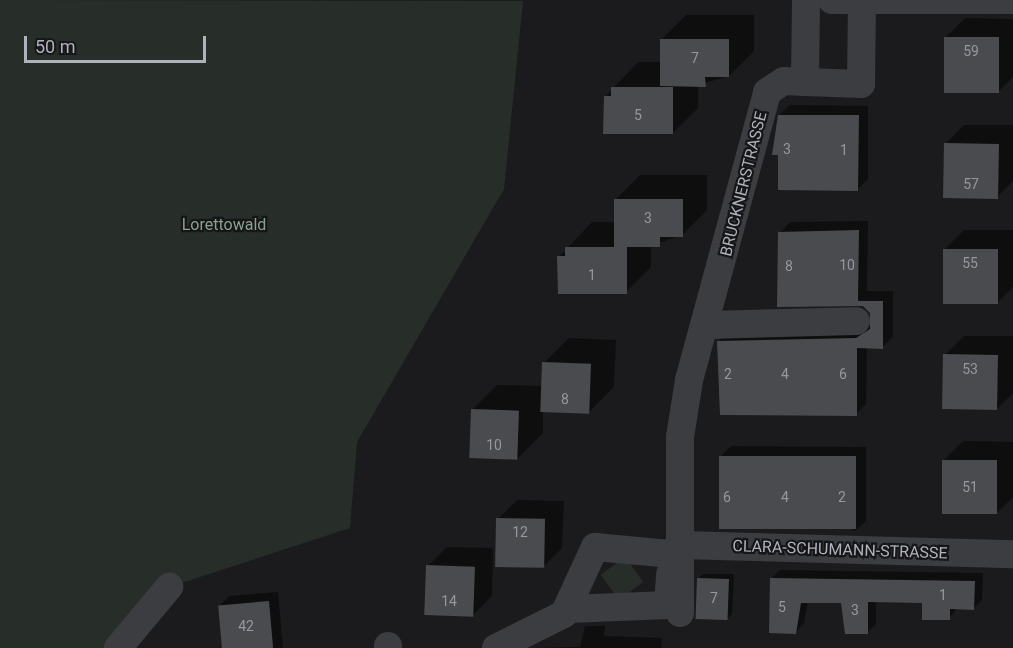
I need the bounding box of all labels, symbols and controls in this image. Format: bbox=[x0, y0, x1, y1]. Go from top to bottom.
scale bar bbox=[27, 24, 208, 62]
text: 50 m bbox=[35, 36, 75, 57]
house number: 59 bbox=[963, 43, 979, 59]
house number: 7 bbox=[691, 50, 699, 66]
house number: 5 bbox=[634, 107, 642, 123]
street label: BRUCKNERSTRASSE bbox=[717, 110, 771, 258]
house number: 3 bbox=[783, 141, 791, 157]
house number: 1 bbox=[840, 142, 848, 158]
house number: 57 bbox=[963, 176, 979, 192]
house number: 3 bbox=[644, 210, 652, 226]
park label: Lorettowald bbox=[182, 215, 266, 235]
house number: 55 bbox=[962, 255, 978, 271]
house number: 10 bbox=[839, 257, 855, 273]
house number: 8 bbox=[785, 258, 793, 274]
house number: 1 bbox=[588, 267, 596, 283]
house number: 53 bbox=[962, 361, 978, 377]
house number: 2 bbox=[724, 366, 732, 382]
house number: 4 bbox=[781, 366, 789, 382]
house number: 6 bbox=[839, 366, 847, 382]
house number: 8 bbox=[561, 391, 569, 407]
house number: 10 bbox=[486, 437, 502, 453]
house number: 51 bbox=[962, 479, 978, 495]
house number: 6 bbox=[723, 489, 731, 505]
house number: 4 bbox=[781, 489, 789, 505]
house number: 2 bbox=[838, 489, 846, 505]
house number: 12 bbox=[512, 524, 528, 540]
street label: CLARA-SCHUMANN-STRASSE bbox=[732, 537, 948, 563]
house number: 1 bbox=[939, 587, 947, 603]
house number: 7 bbox=[710, 590, 718, 606]
house number: 14 bbox=[441, 593, 457, 609]
house number: 5 bbox=[778, 599, 786, 615]
house number: 3 bbox=[851, 602, 859, 618]
house number: 42 bbox=[238, 618, 254, 634]

